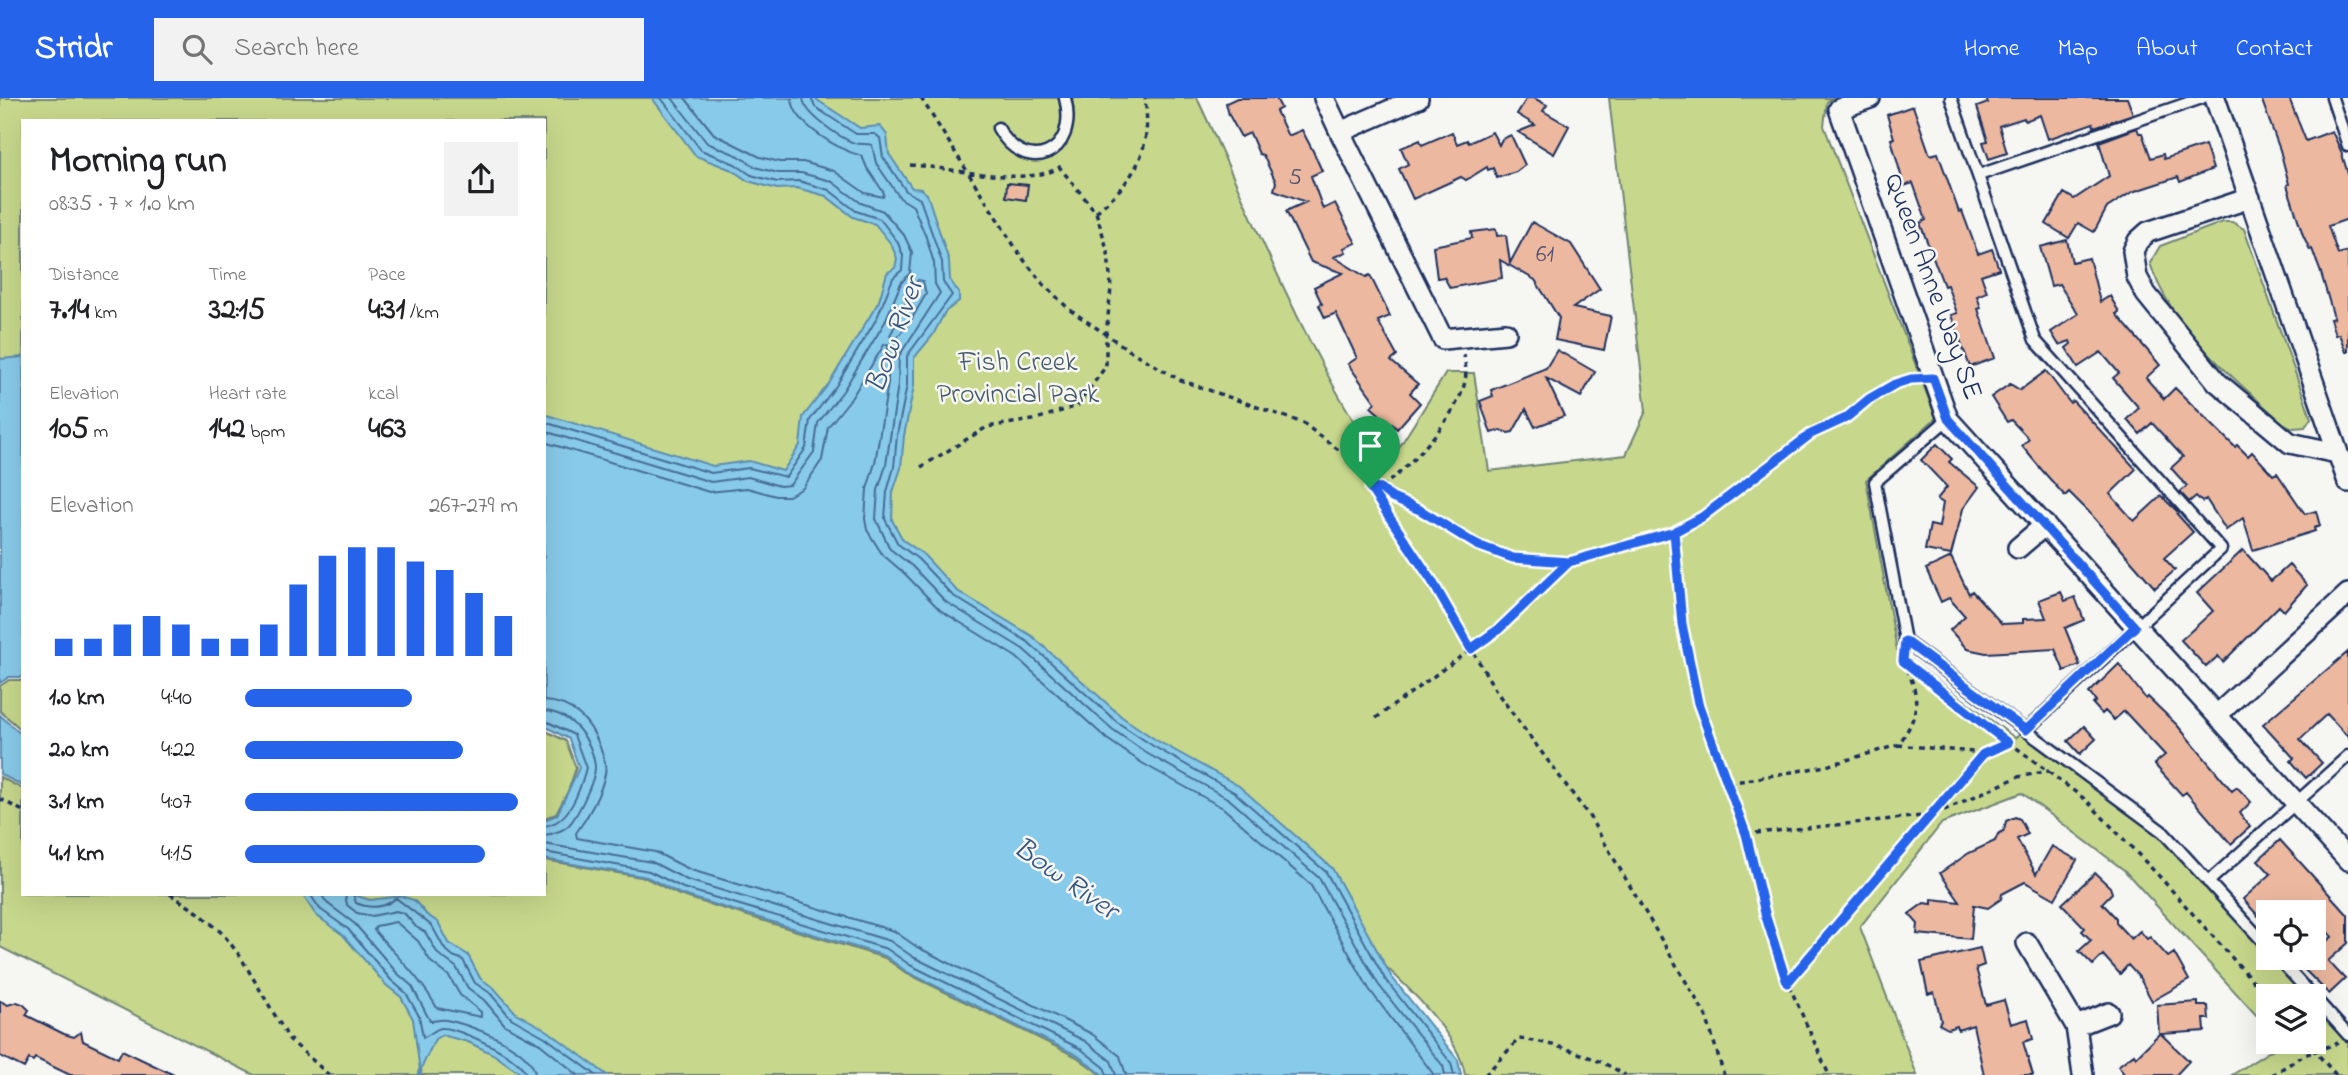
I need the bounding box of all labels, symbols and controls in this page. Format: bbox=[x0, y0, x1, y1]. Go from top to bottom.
search box bbox=[154, 18, 644, 81]
text: Stridr bbox=[35, 25, 112, 73]
icon: search bbox=[178, 30, 216, 68]
text: Search here bbox=[234, 30, 359, 68]
text: Home bbox=[1964, 32, 2020, 67]
text: Map bbox=[2058, 32, 2098, 67]
text: About bbox=[2136, 32, 2198, 67]
text: Contact bbox=[2236, 32, 2313, 67]
text: Morning run bbox=[49, 134, 227, 190]
button: share bbox=[444, 142, 518, 216]
house number: 5 bbox=[1288, 161, 1302, 196]
street label: Queen Anne Way SE bbox=[1872, 168, 1992, 406]
text: 08:35 · 7 × 1.0 km bbox=[49, 188, 195, 221]
house number: 61 bbox=[1536, 238, 1554, 273]
text: Distance bbox=[49, 262, 119, 289]
text: Time bbox=[209, 262, 246, 289]
text: Pace bbox=[368, 262, 405, 289]
water label: Bow River bbox=[855, 269, 938, 400]
text: 7.14 bbox=[49, 289, 89, 333]
text: 32:15 bbox=[209, 289, 265, 333]
text: 4:31 bbox=[368, 289, 405, 333]
text: km bbox=[89, 300, 117, 327]
text: /km bbox=[405, 300, 439, 327]
park label: Fish Creek Provincial Park bbox=[937, 343, 1100, 416]
text: Elevation bbox=[49, 381, 119, 408]
text: Heart rate bbox=[209, 381, 287, 408]
text: kcal bbox=[368, 381, 399, 408]
text: 105 bbox=[49, 408, 89, 452]
text: 142 bbox=[209, 408, 245, 452]
text: 463 bbox=[368, 408, 406, 452]
pin bbox=[1340, 416, 1400, 488]
text: m bbox=[89, 419, 108, 446]
text: bpm bbox=[245, 419, 285, 446]
icon: arrive bbox=[1351, 427, 1389, 465]
text: Elevation bbox=[49, 490, 134, 523]
text: 267–279 m bbox=[429, 490, 518, 523]
text: 1.0 km bbox=[49, 682, 105, 715]
text: 4:40 bbox=[161, 682, 192, 715]
text: 2.0 km bbox=[49, 734, 109, 767]
text: 4:22 bbox=[161, 734, 195, 767]
text: 3.1 km bbox=[49, 786, 104, 819]
text: 4:07 bbox=[161, 786, 192, 819]
water label: Bow River bbox=[1003, 828, 1130, 935]
text: 4.1 km bbox=[49, 838, 104, 871]
text: 4:15 bbox=[161, 838, 193, 871]
map controls bbox=[2256, 900, 2326, 1054]
button: locate bbox=[2256, 900, 2326, 970]
button: layers bbox=[2256, 984, 2326, 1054]

